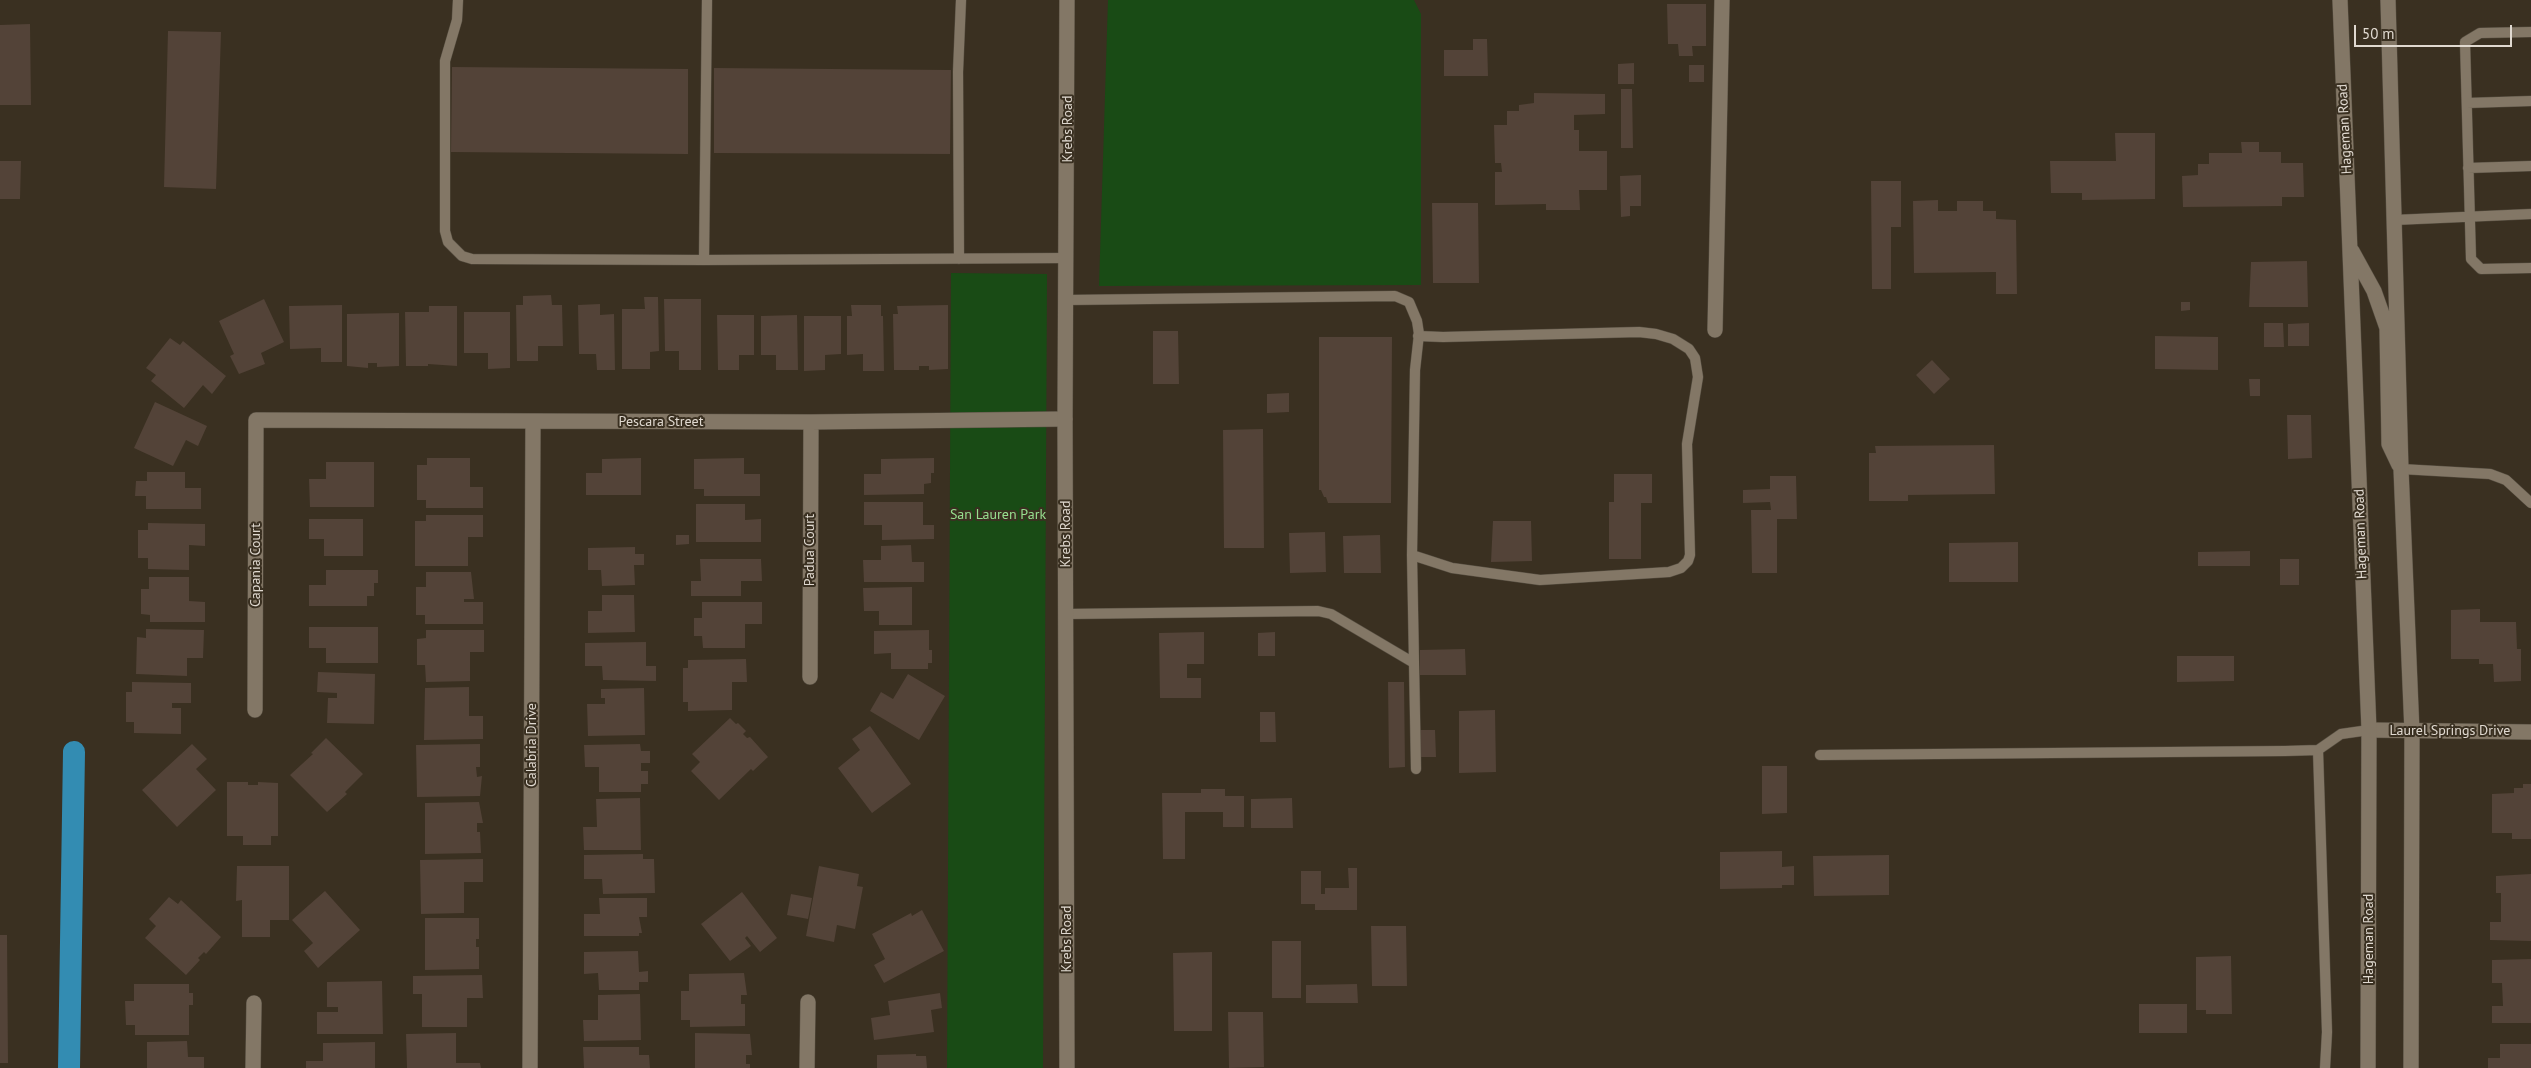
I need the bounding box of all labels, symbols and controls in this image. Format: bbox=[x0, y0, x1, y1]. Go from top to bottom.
scale bar bbox=[2356, 15, 2514, 47]
text: 50 m bbox=[2362, 24, 2395, 43]
street label: Hageman Road bbox=[2334, 83, 2356, 175]
street label: Krebs Road bbox=[1060, 96, 1076, 162]
street label: Pescara Street bbox=[619, 414, 703, 430]
street label: Hageman Road bbox=[2351, 489, 2371, 579]
street label: Krebs Road bbox=[1058, 501, 1074, 567]
park label: San Lauren Park bbox=[950, 507, 1046, 523]
street label: Padua Court bbox=[802, 514, 818, 586]
street label: Capania Court bbox=[248, 523, 264, 607]
street label: Calabria Drive bbox=[524, 703, 540, 787]
street label: Laurel Springs Drive bbox=[2390, 723, 2510, 739]
street label: Hageman Road bbox=[2361, 894, 2377, 984]
street label: Krebs Road bbox=[1059, 906, 1075, 972]

